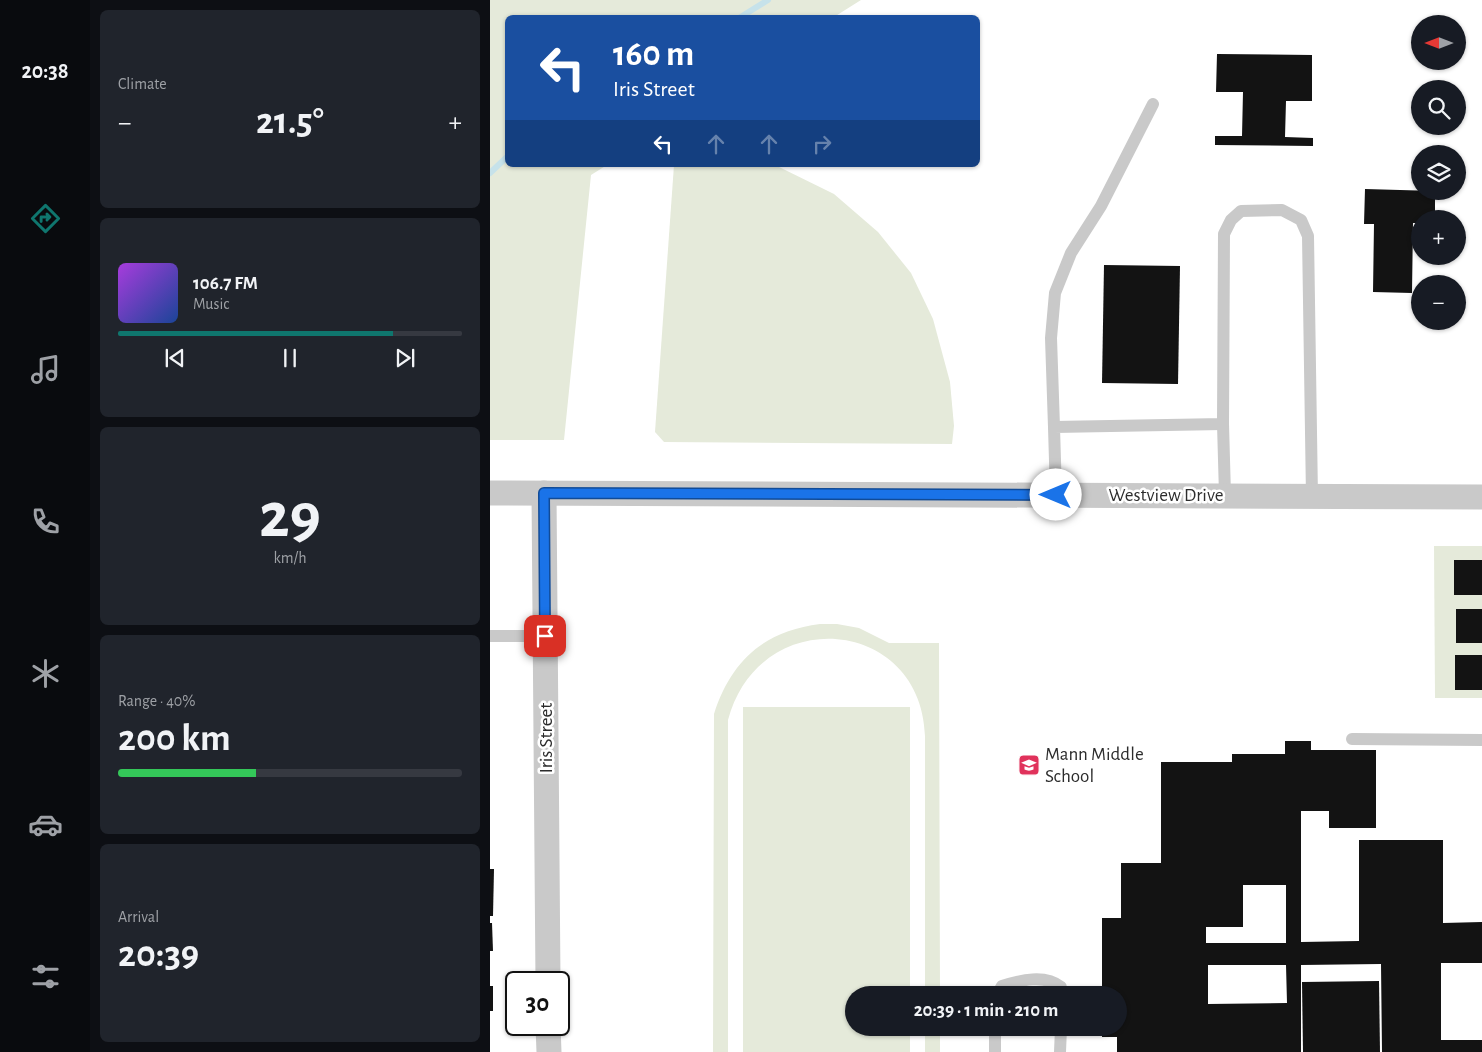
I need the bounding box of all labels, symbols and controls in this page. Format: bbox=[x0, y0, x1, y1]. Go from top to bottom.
north arrow bbox=[1411, 15, 1466, 70]
map controls bbox=[1411, 15, 1466, 330]
icon: left bbox=[530, 35, 595, 100]
text: 160 m bbox=[613, 37, 694, 72]
text: 20:38 bbox=[21, 60, 69, 82]
text: Climate bbox=[118, 76, 167, 92]
text: Iris Street bbox=[613, 78, 695, 100]
button: search bbox=[1411, 80, 1466, 135]
text: 21.5° bbox=[256, 103, 324, 141]
text: − bbox=[118, 109, 131, 137]
text: + bbox=[449, 109, 462, 137]
icon: left bbox=[649, 130, 677, 158]
icon: ahead bbox=[702, 130, 730, 158]
icon: ahead bbox=[755, 130, 783, 158]
icon: right bbox=[808, 130, 836, 158]
button: layers bbox=[1411, 145, 1466, 200]
icon: directions bbox=[28, 201, 63, 236]
button: + bbox=[1411, 210, 1466, 265]
text: 106.7 FM bbox=[193, 274, 258, 293]
button: − bbox=[1411, 275, 1466, 330]
text: Music bbox=[193, 296, 229, 312]
icon: previous bbox=[161, 344, 189, 372]
icon: pause bbox=[276, 344, 304, 372]
icon: next bbox=[391, 344, 419, 372]
icon: music bbox=[28, 352, 63, 387]
position arrow bbox=[1029, 468, 1081, 520]
text: 29 bbox=[259, 484, 321, 549]
street label: Westview Drive bbox=[1109, 486, 1223, 505]
icon: phone bbox=[28, 504, 63, 539]
text: km/h bbox=[273, 550, 307, 566]
pin bbox=[524, 615, 566, 657]
icon: arrive bbox=[531, 622, 559, 650]
icon: climate bbox=[28, 656, 63, 691]
text: Range · 40% bbox=[118, 693, 196, 709]
street label: Iris Street bbox=[537, 703, 556, 773]
text: 200 km bbox=[118, 720, 231, 758]
place label: Mann Middle School bbox=[1045, 745, 1144, 786]
school or university icon: Mann Middle School bbox=[1017, 753, 1041, 777]
icon: car bbox=[28, 807, 63, 842]
text: Arrival bbox=[118, 909, 159, 925]
text: 20:39 bbox=[118, 936, 199, 974]
icon: filters bbox=[28, 959, 63, 994]
speed limit sign: 30 bbox=[505, 971, 570, 1036]
text: 20:39 · 1 min · 210 m bbox=[914, 1001, 1058, 1020]

